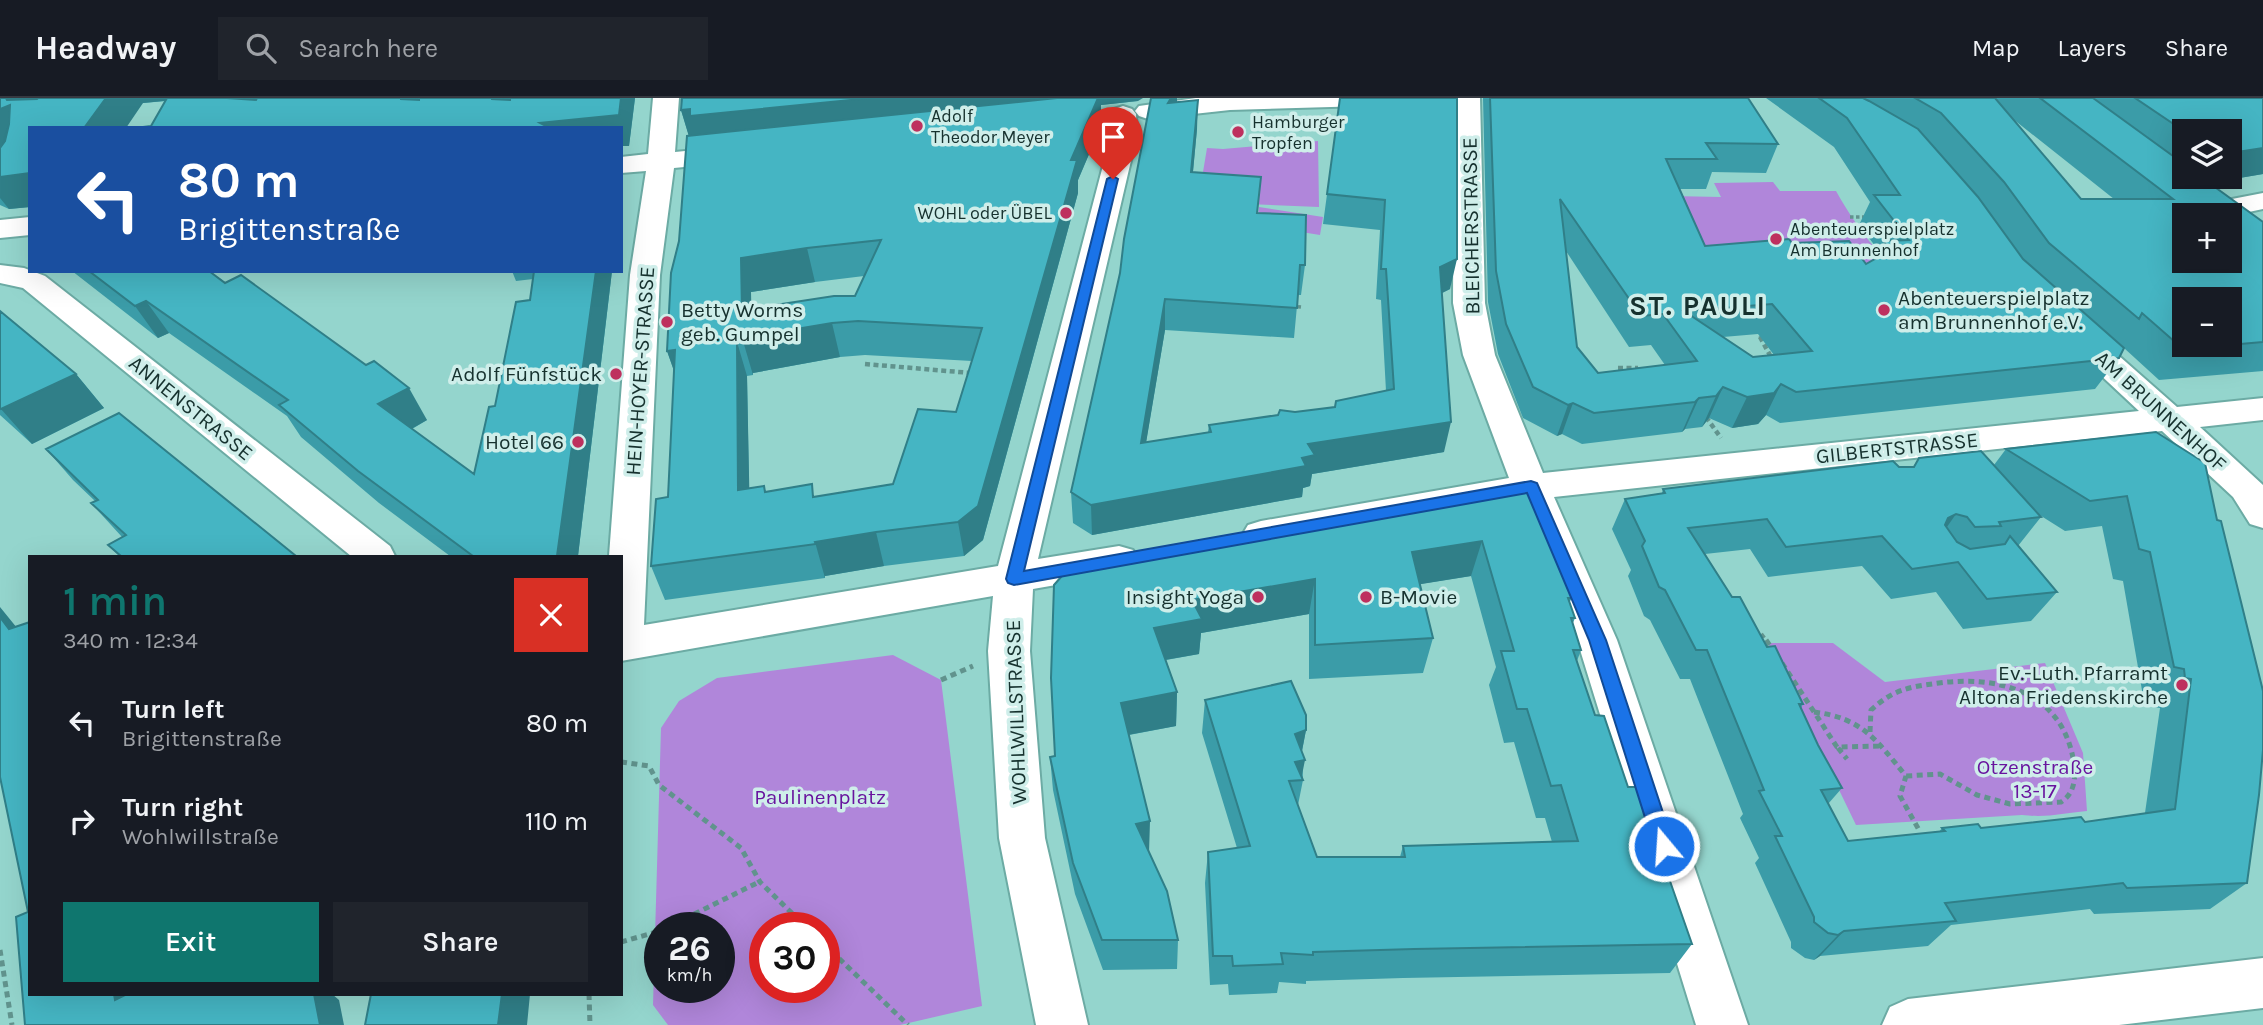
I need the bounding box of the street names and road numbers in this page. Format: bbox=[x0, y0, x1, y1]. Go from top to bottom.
street label: BLEICHERSTRASSE bbox=[1457, 137, 1485, 315]
street label: HEIN-HOYER-STRASSE bbox=[621, 266, 659, 476]
street label: AM BRUNNENHOF bbox=[2091, 346, 2231, 476]
street label: ANNENSTRASSE bbox=[124, 351, 258, 465]
street label: GILBERTSTRASSE bbox=[1815, 428, 1979, 468]
street label: WOHLWILLSTRASSE bbox=[1001, 619, 1031, 805]

